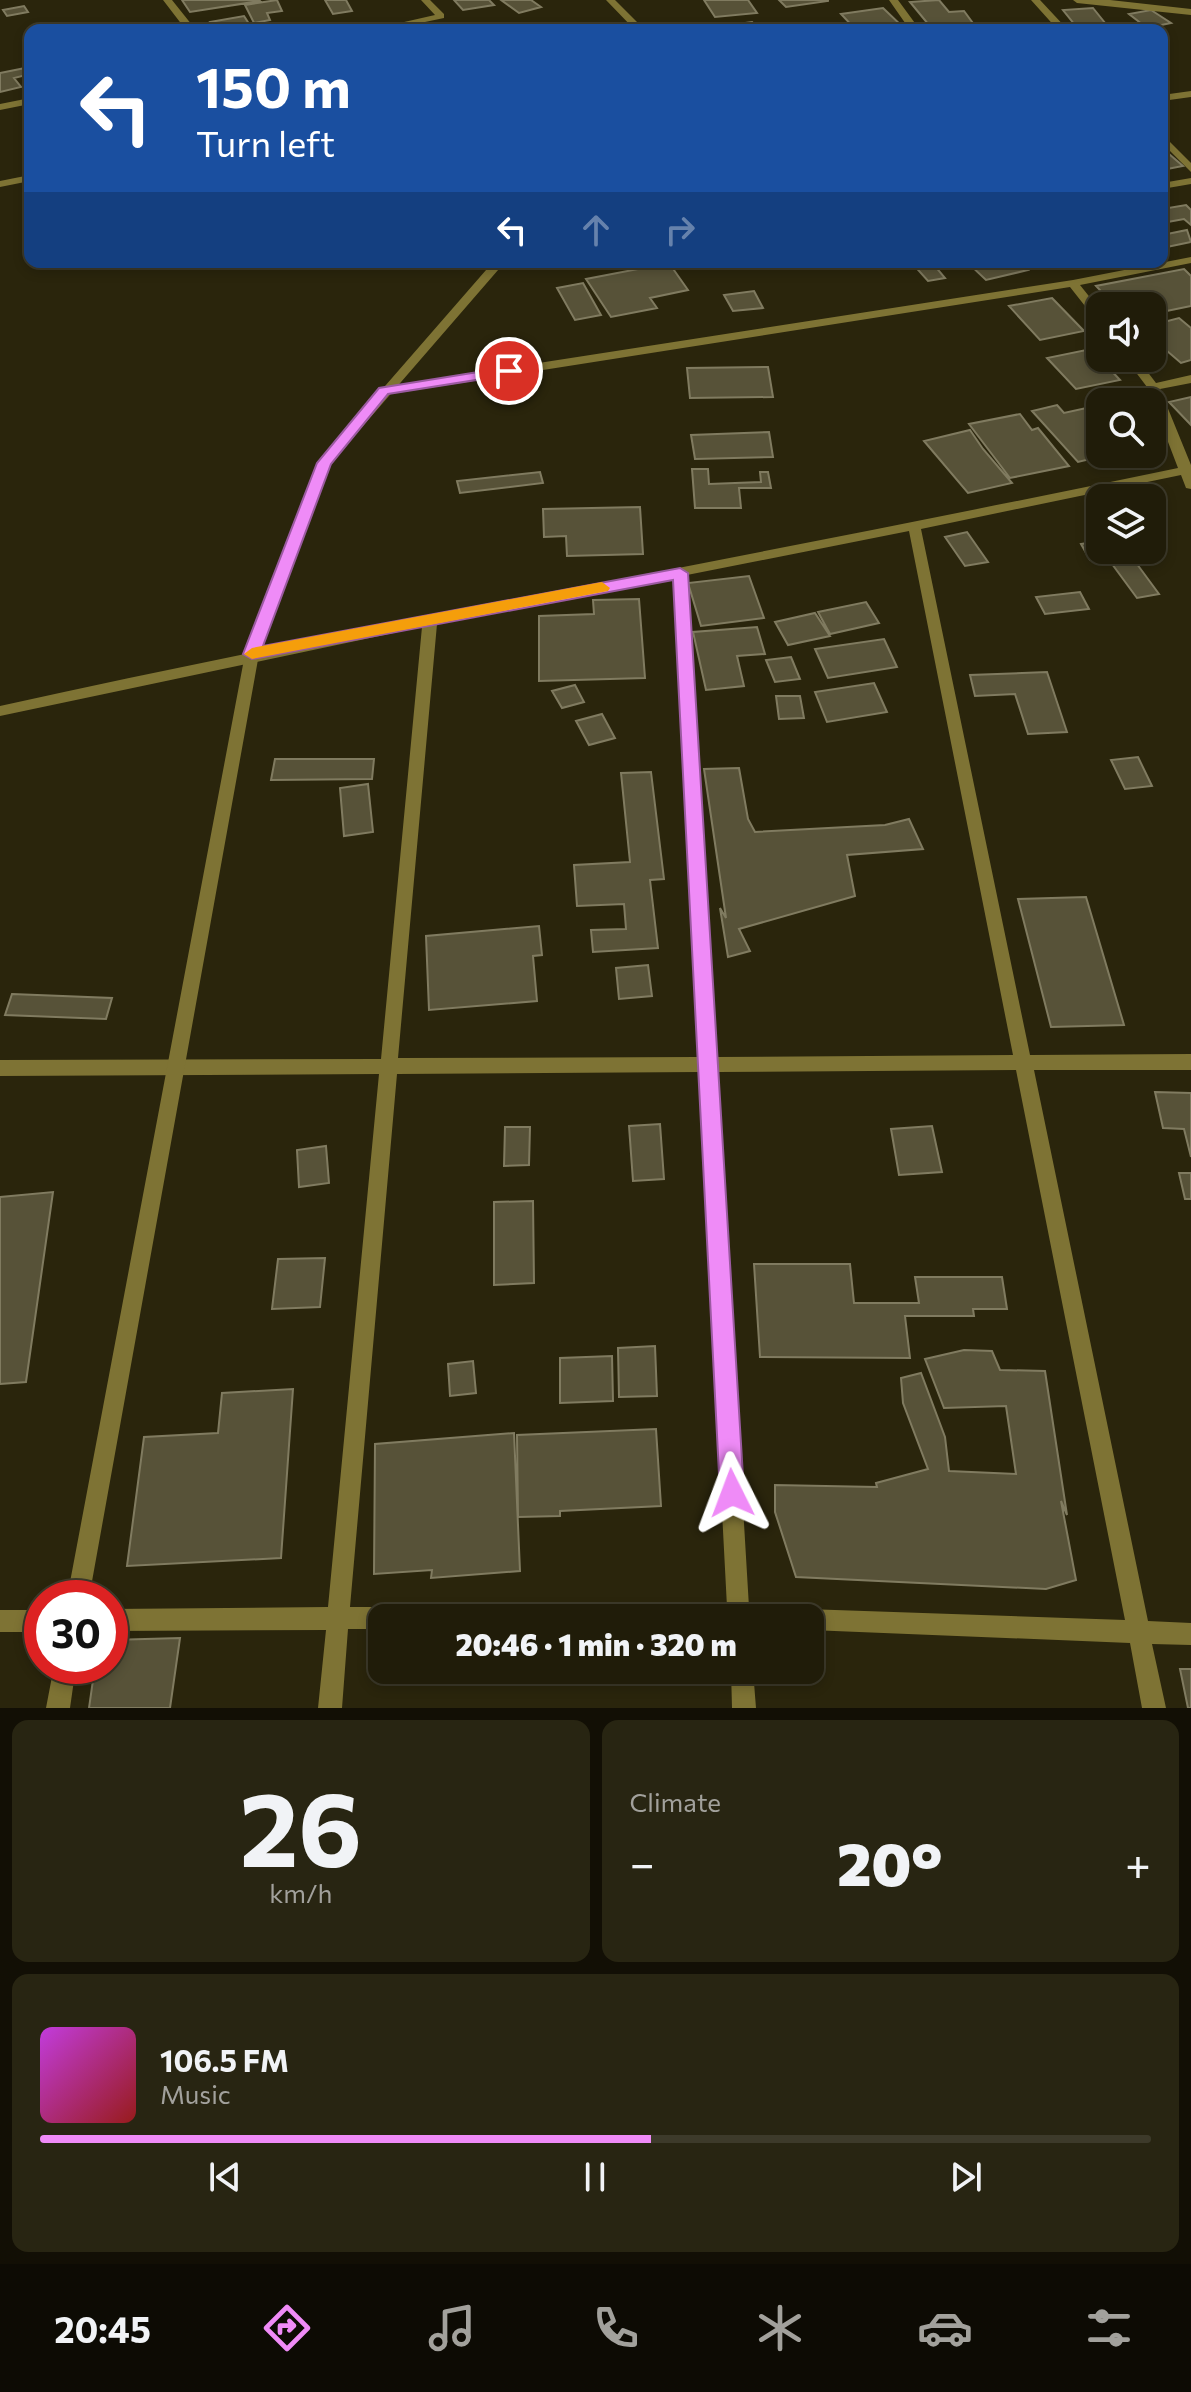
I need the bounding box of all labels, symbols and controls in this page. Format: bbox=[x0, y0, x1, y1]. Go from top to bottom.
text: 150 m bbox=[196, 51, 351, 120]
icon: left bbox=[64, 56, 168, 160]
text: Turn left bbox=[196, 120, 335, 164]
icon: left bbox=[490, 208, 534, 252]
icon: ahead bbox=[574, 208, 618, 252]
icon: right bbox=[658, 208, 702, 252]
map controls bbox=[1086, 292, 1166, 564]
button: sound bbox=[1086, 292, 1166, 372]
pin bbox=[475, 337, 543, 405]
icon: arrive bbox=[487, 349, 531, 393]
button: search bbox=[1086, 388, 1166, 468]
button: layers bbox=[1086, 484, 1166, 564]
position arrow bbox=[690, 1451, 774, 1535]
speed limit sign: 30 bbox=[24, 1580, 128, 1684]
text: 20:46 · 1 min · 320 m bbox=[455, 1625, 737, 1662]
text: 26 bbox=[239, 1761, 362, 1888]
text: Climate bbox=[630, 1786, 721, 1817]
text: 20° bbox=[837, 1825, 943, 1898]
text: − bbox=[630, 1835, 655, 1889]
text: + bbox=[1125, 1835, 1151, 1889]
text: km/h bbox=[269, 1877, 332, 1908]
text: 106.5 FM bbox=[160, 2041, 289, 2078]
text: Music bbox=[160, 2078, 231, 2109]
icon: previous bbox=[203, 2155, 247, 2199]
icon: pause bbox=[573, 2155, 617, 2199]
icon: next bbox=[944, 2155, 988, 2199]
icon: directions bbox=[259, 2300, 315, 2356]
icon: music bbox=[424, 2300, 480, 2356]
icon: phone bbox=[588, 2300, 644, 2356]
icon: climate bbox=[752, 2300, 808, 2356]
icon: car bbox=[917, 2300, 973, 2356]
icon: filters bbox=[1081, 2300, 1137, 2356]
text: 20:45 bbox=[54, 2306, 151, 2350]

